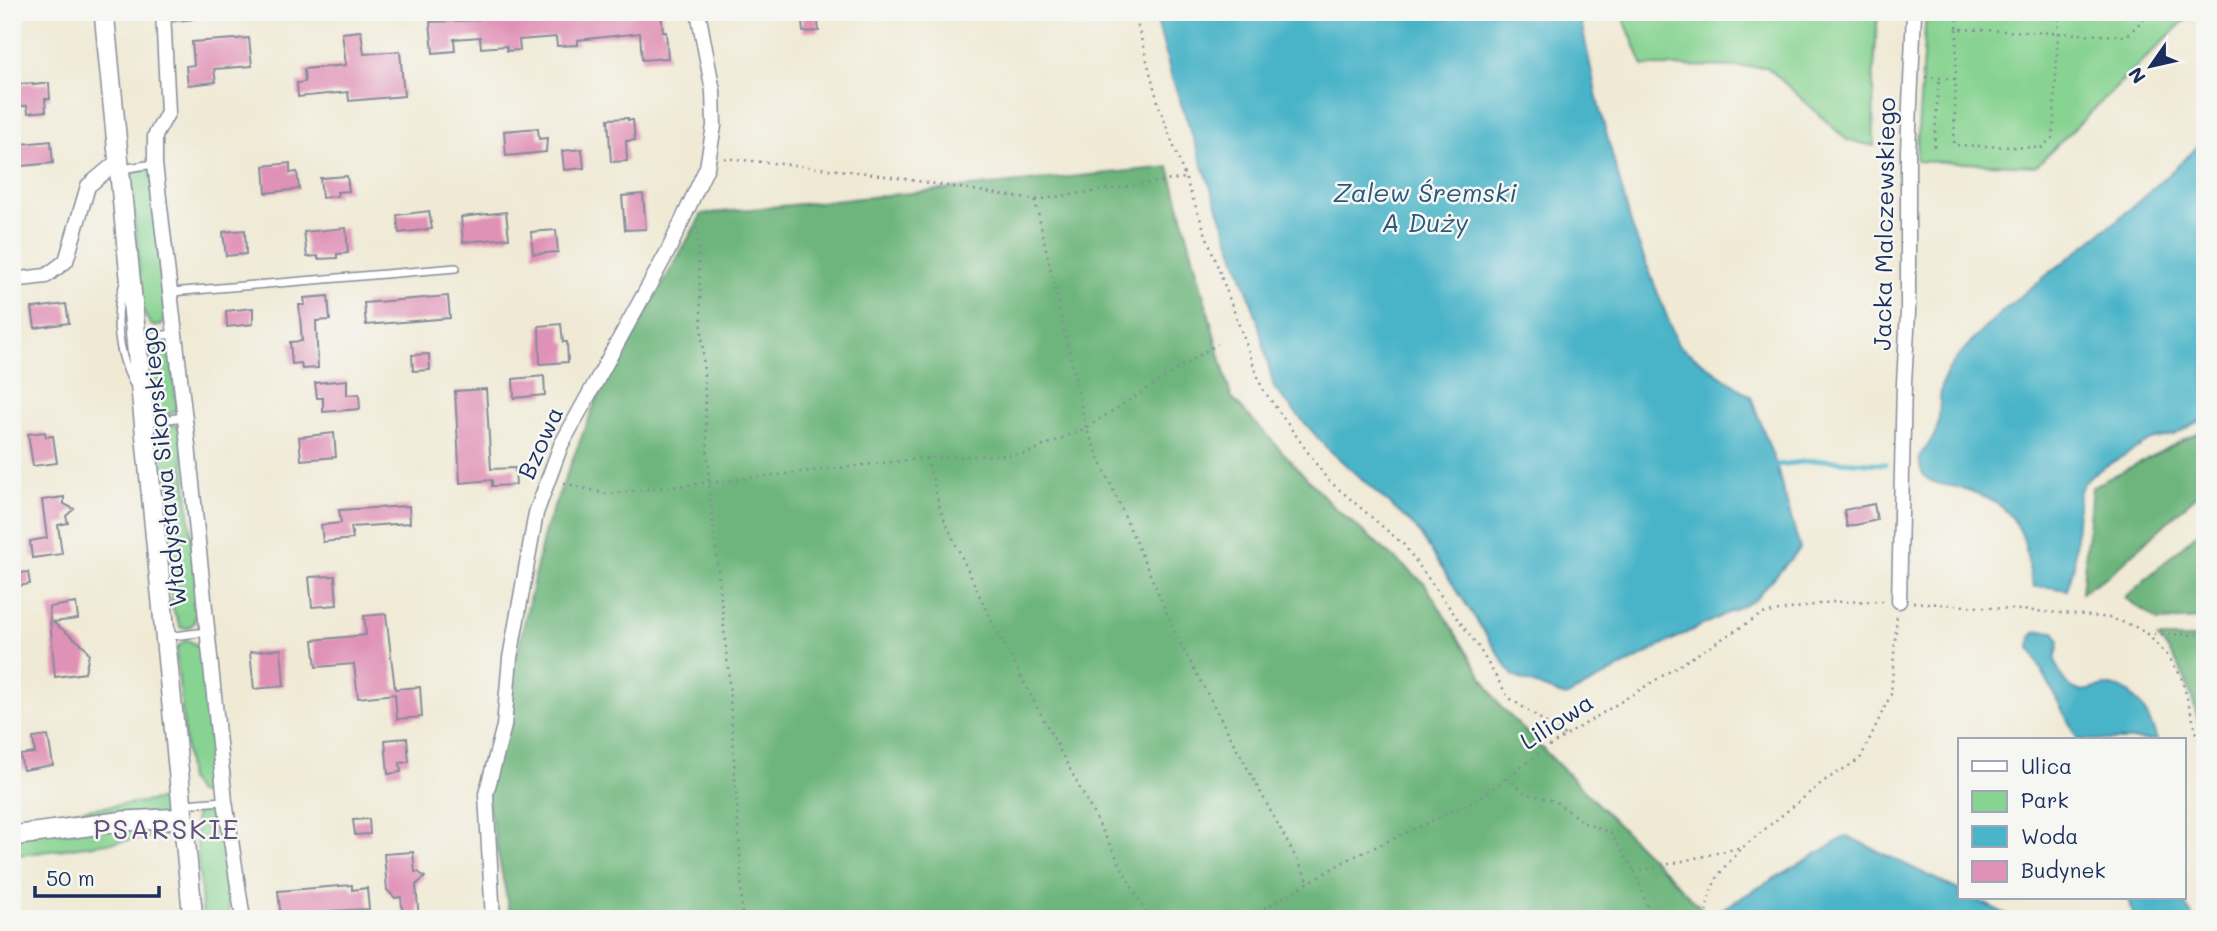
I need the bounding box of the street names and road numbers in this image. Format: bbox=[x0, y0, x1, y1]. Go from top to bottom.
street label: Jacka Malczewskiego bbox=[1866, 97, 1901, 351]
street label: Władysława Sikorskiego bbox=[132, 326, 193, 609]
street label: Bzowa bbox=[510, 401, 569, 483]
street label: Liliowa bbox=[1514, 686, 1599, 756]

